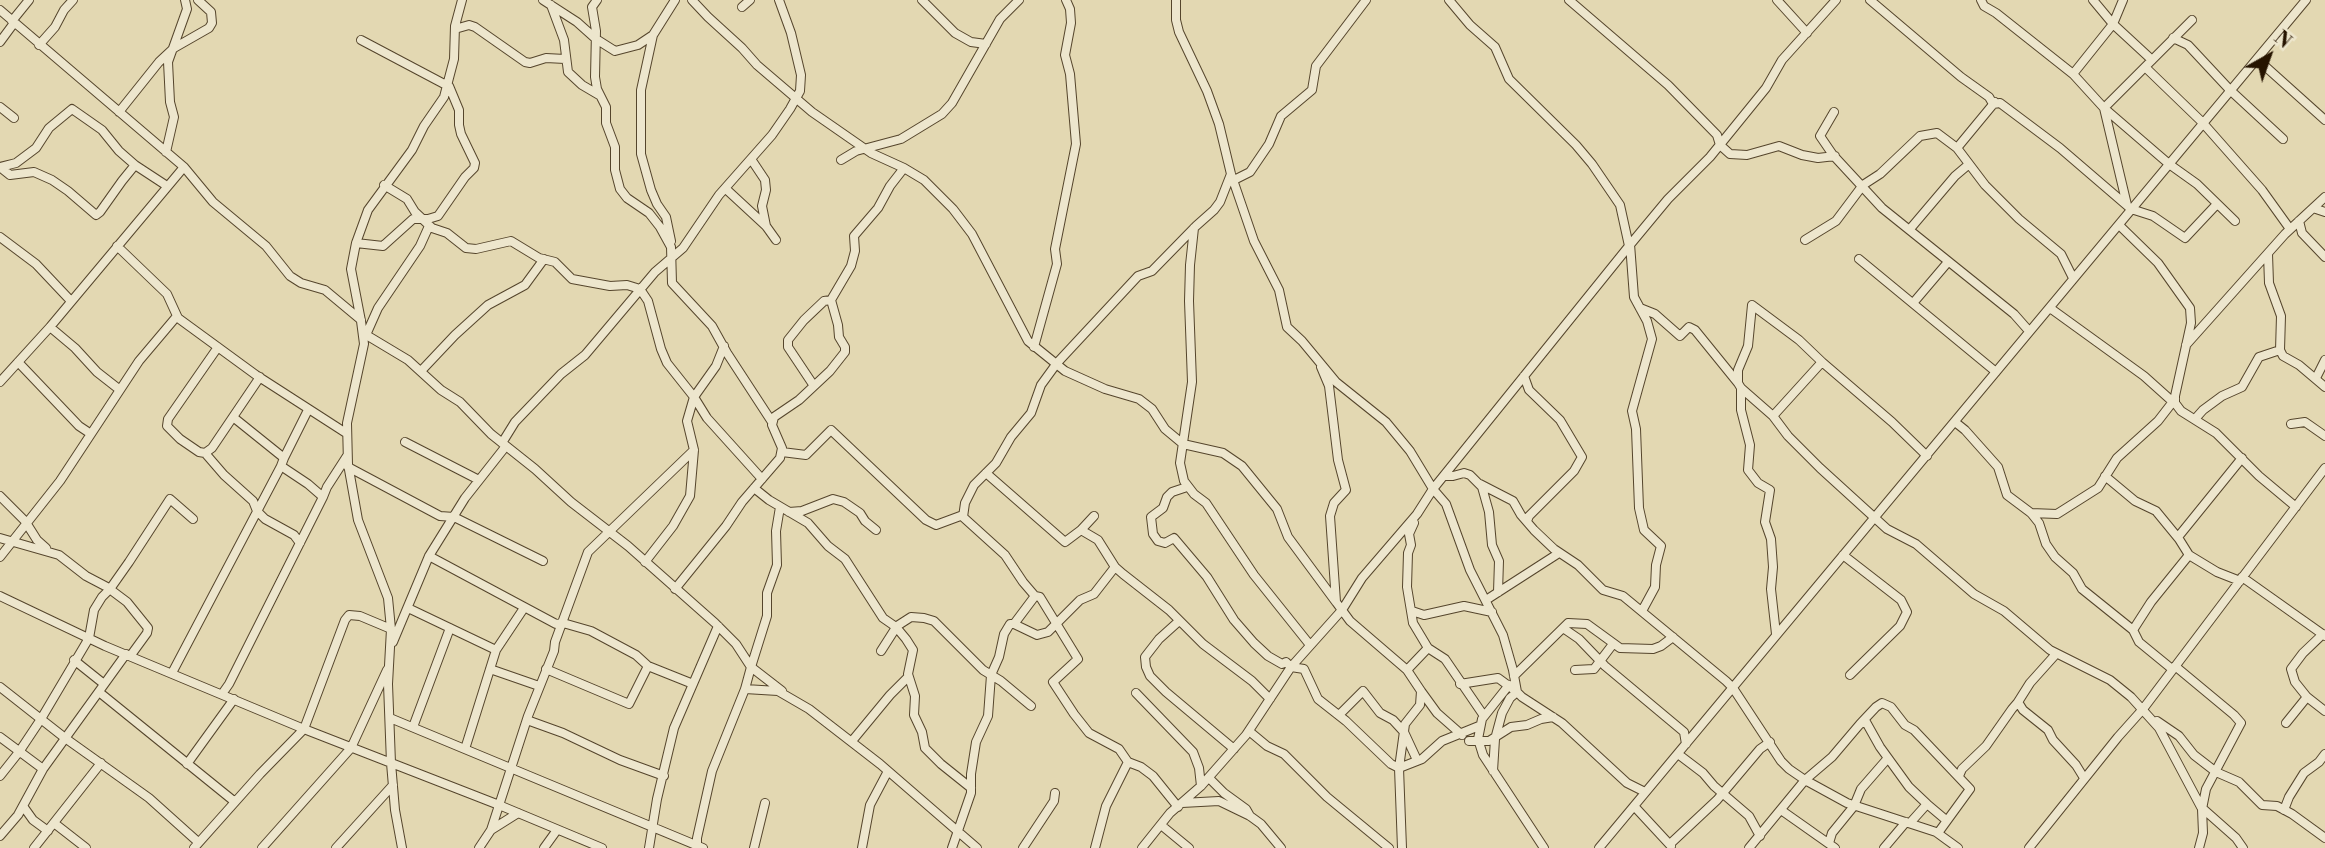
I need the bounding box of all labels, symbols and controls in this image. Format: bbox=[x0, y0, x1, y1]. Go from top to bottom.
north arrow bbox=[2234, 21, 2304, 91]
text: N bbox=[2269, 26, 2296, 54]

